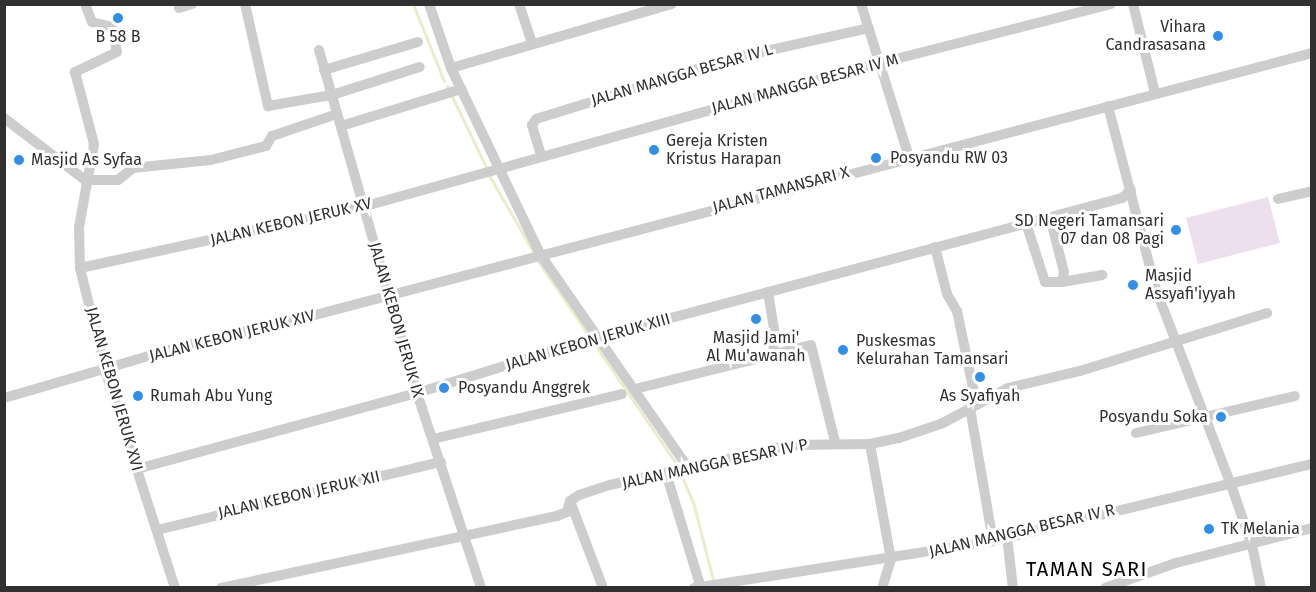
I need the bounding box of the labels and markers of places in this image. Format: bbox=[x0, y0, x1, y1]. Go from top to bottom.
marker: B 58 B bbox=[111, 11, 125, 25]
place label: Vihara Candrasasana bbox=[1105, 17, 1206, 55]
place label: B 58 B bbox=[96, 27, 140, 47]
marker: Vihara Candrasasana bbox=[1211, 29, 1225, 43]
place label: Gereja Kristen Kristus Harapan bbox=[666, 131, 782, 169]
marker: Gereja Kristen Kristus Harapan bbox=[647, 143, 661, 157]
place label: Posyandu RW 03 bbox=[890, 148, 1008, 168]
marker: Posyandu RW 03 bbox=[867, 149, 885, 167]
place label: Masjid As Syfaa bbox=[31, 150, 142, 170]
marker: Masjid As Syfaa bbox=[12, 153, 26, 167]
place label: SD Negeri Tamansari 07 dan 08 Pagi bbox=[1015, 211, 1164, 249]
marker: SD Negeri Tamansari 07 dan 08 Pagi bbox=[1169, 223, 1183, 237]
place label: Masjid Assyafi'iyyah bbox=[1145, 266, 1236, 304]
marker: Masjid Assyafi'iyyah bbox=[1126, 278, 1140, 292]
marker: Masjid Jami' Al Mu'awanah bbox=[749, 312, 763, 326]
place label: Masjid Jami' Al Mu'awanah bbox=[706, 328, 806, 366]
place label: Puskesmas Kelurahan Tamansari bbox=[856, 331, 1009, 369]
marker: Puskesmas Kelurahan Tamansari bbox=[834, 341, 852, 359]
marker: As Syafiyah bbox=[973, 370, 987, 384]
place label: Posyandu Anggrek bbox=[458, 378, 590, 398]
marker: Posyandu Anggrek bbox=[435, 379, 453, 397]
place label: Rumah Abu Yung bbox=[150, 386, 272, 406]
place label: As Syafiyah bbox=[940, 386, 1020, 406]
marker: Rumah Abu Yung bbox=[131, 389, 145, 403]
place label: Posyandu Soka bbox=[1099, 407, 1208, 427]
marker: Posyandu Soka bbox=[1212, 408, 1230, 426]
place label: TK Melania bbox=[1221, 519, 1300, 539]
marker: TK Melania bbox=[1202, 522, 1216, 536]

